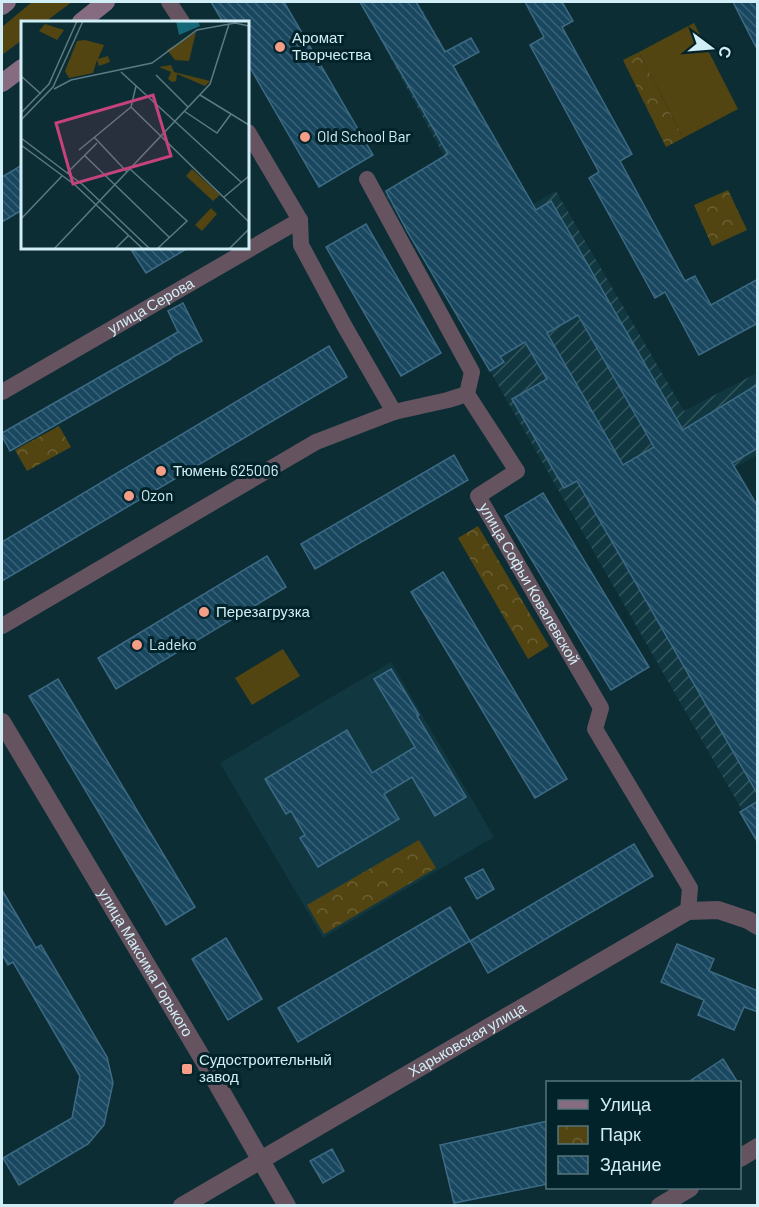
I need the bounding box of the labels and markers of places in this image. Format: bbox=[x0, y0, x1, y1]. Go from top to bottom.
place label: Аромат Творчества bbox=[292, 28, 372, 63]
marker: Аромат Творчества bbox=[273, 40, 287, 54]
place label: Old School Bar bbox=[317, 127, 411, 145]
marker: Old School Bar bbox=[298, 130, 312, 144]
place label: Тюмень 625006 bbox=[173, 461, 279, 479]
marker: Тюмень 625006 bbox=[154, 464, 168, 478]
place label: Ozon bbox=[141, 486, 173, 504]
marker: Ozon bbox=[122, 489, 136, 503]
place label: Перезагрузка bbox=[216, 602, 311, 620]
marker: Перезагрузка bbox=[197, 605, 211, 619]
place label: Ladeko bbox=[149, 635, 197, 653]
marker: Ladeko bbox=[130, 638, 144, 652]
place label: Судостроительный завод bbox=[199, 1050, 332, 1085]
marker: Судостроительный завод bbox=[180, 1062, 194, 1076]

